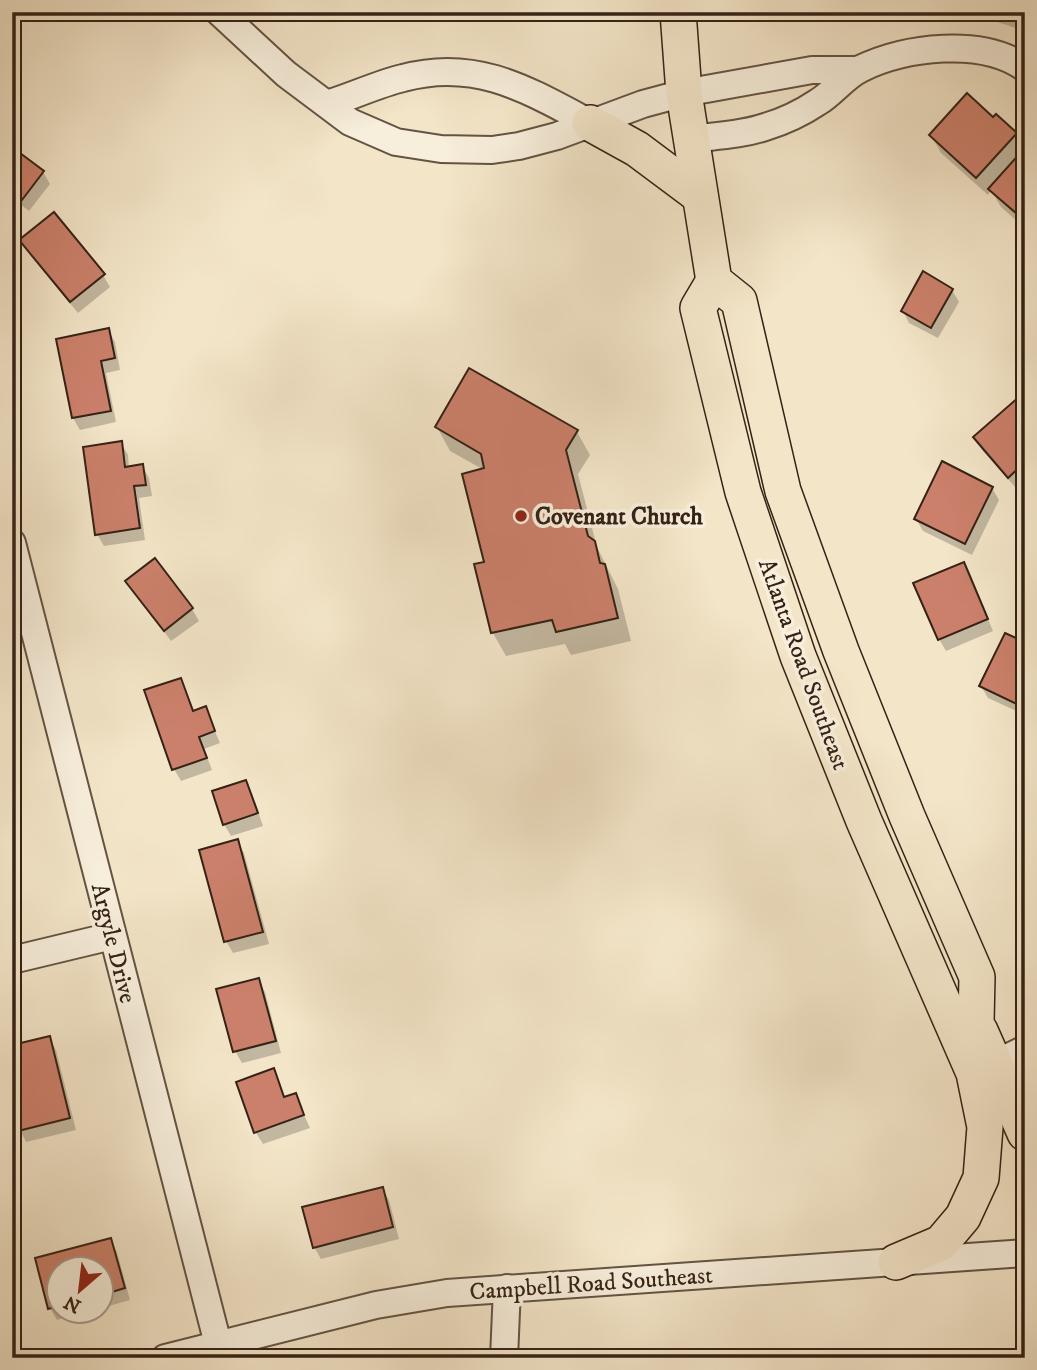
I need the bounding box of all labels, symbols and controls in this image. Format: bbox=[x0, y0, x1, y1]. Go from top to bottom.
place label: Covenant Church bbox=[535, 502, 703, 532]
marker: Covenant Church bbox=[513, 508, 529, 524]
street label: Atlanta Road Southeast bbox=[751, 555, 855, 774]
street label: Argyle Drive bbox=[84, 880, 142, 1006]
north arrow bbox=[46, 1254, 116, 1324]
street label: Campbell Road Southeast bbox=[468, 1261, 714, 1307]
text: N bbox=[60, 1290, 85, 1318]

